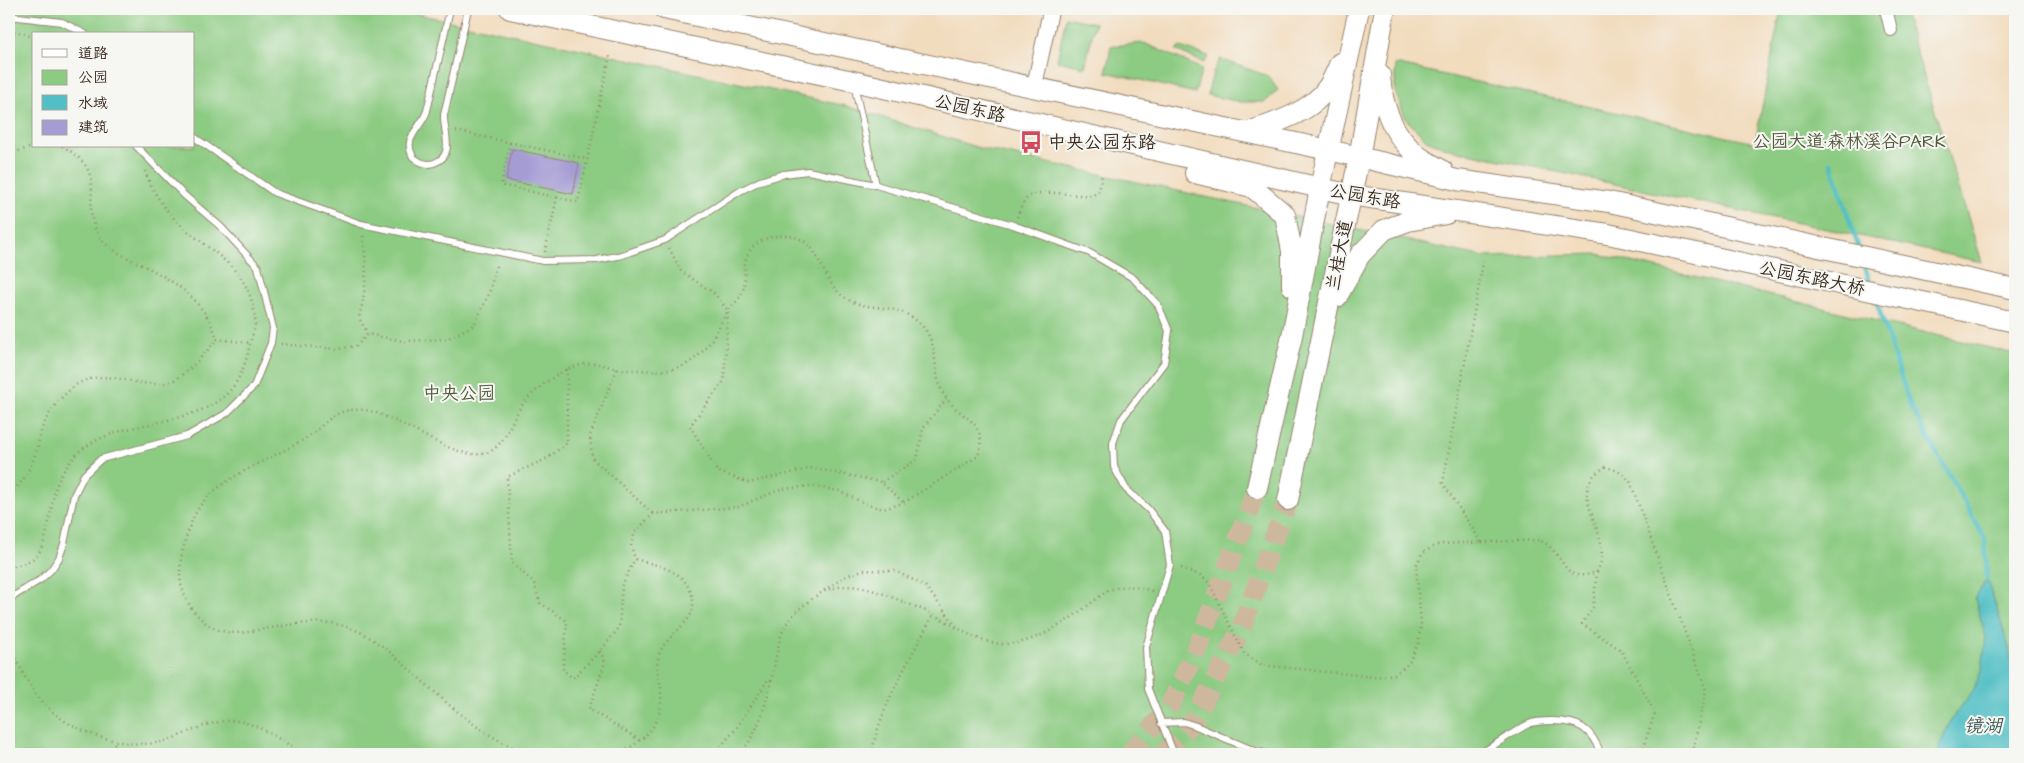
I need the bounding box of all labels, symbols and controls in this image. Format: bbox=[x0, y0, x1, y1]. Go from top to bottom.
legend bbox=[32, 32, 195, 148]
text: 道路 bbox=[78, 43, 108, 64]
text: 公园 bbox=[78, 67, 108, 88]
street label: 公园东路 bbox=[932, 88, 1008, 129]
text: 水域 bbox=[78, 93, 108, 114]
text: 建筑 bbox=[78, 117, 108, 138]
bus stop icon: 中央公园东路 bbox=[1018, 129, 1044, 155]
park label: 公园大道·森林溪谷PARK bbox=[1752, 129, 1946, 154]
place label: 中央公园东路 bbox=[1048, 130, 1156, 155]
street label: 公园东路 bbox=[1327, 178, 1403, 215]
street label: 兰桂大道 bbox=[1320, 217, 1359, 293]
street label: 公园东路大桥 bbox=[1756, 255, 1867, 302]
park label: 中央公园 bbox=[423, 381, 495, 406]
water label: 镜湖 bbox=[1964, 713, 2004, 740]

